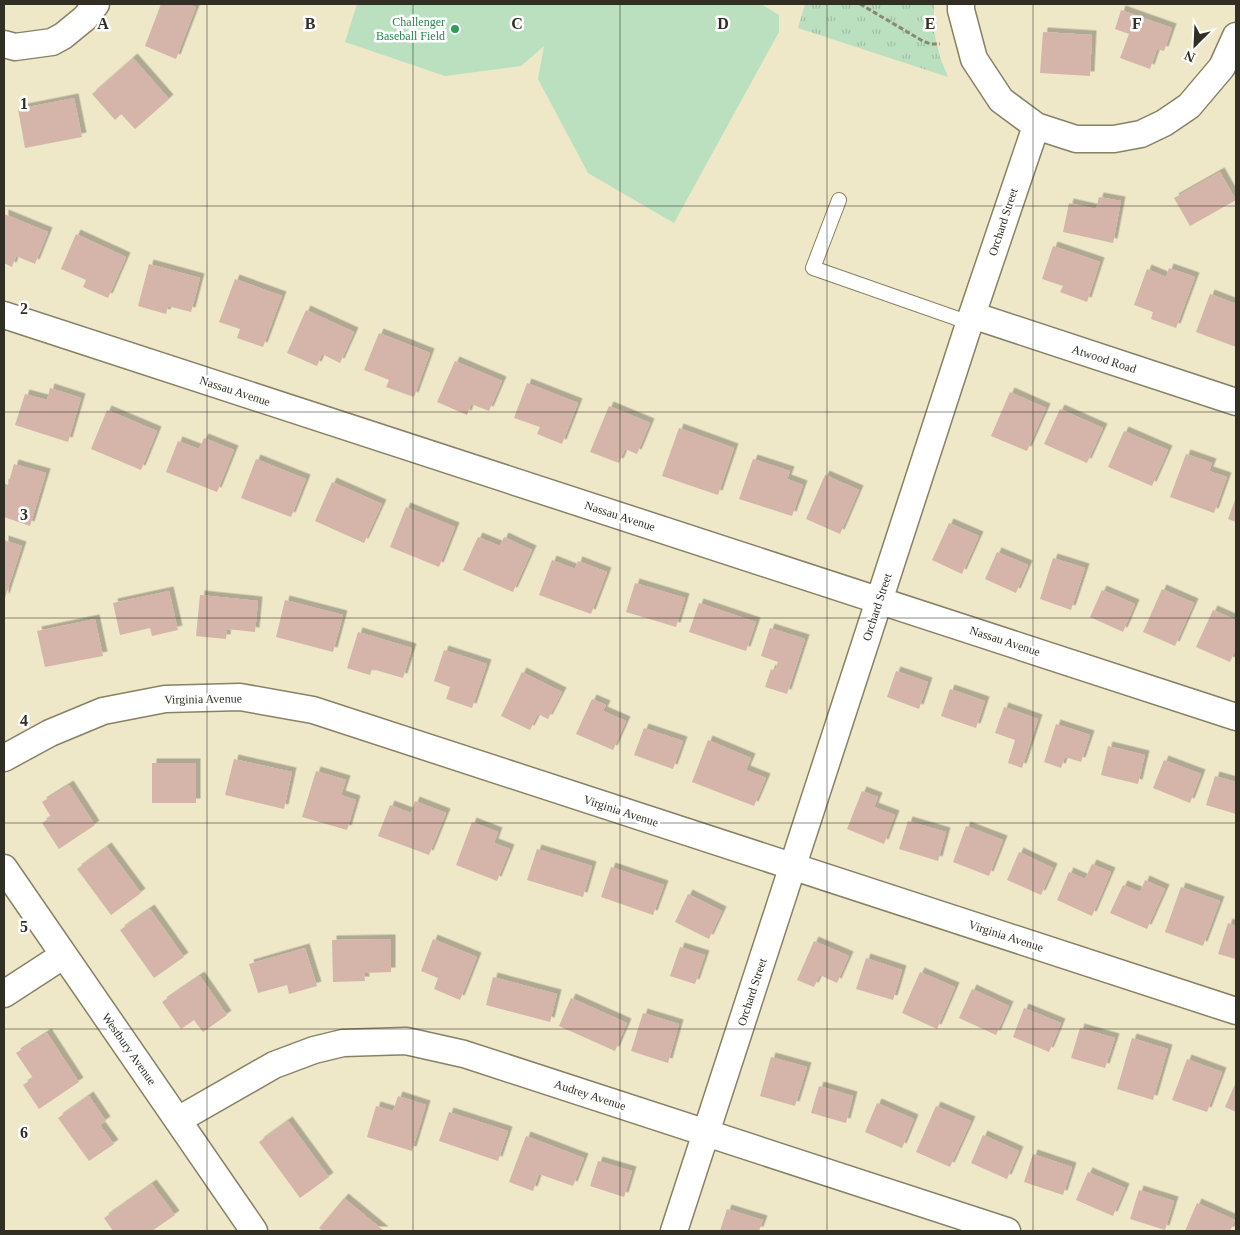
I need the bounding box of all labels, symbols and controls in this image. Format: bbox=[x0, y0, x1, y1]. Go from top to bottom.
text: A bbox=[97, 15, 109, 32]
text: B bbox=[305, 15, 316, 32]
place label: Challenger Baseball Field bbox=[376, 15, 445, 43]
text: C bbox=[511, 15, 523, 32]
text: D bbox=[717, 15, 729, 32]
text: E bbox=[925, 15, 935, 32]
text: F bbox=[1132, 15, 1142, 32]
north arrow bbox=[1170, 20, 1220, 70]
marker: Challenger Baseball Field bbox=[449, 23, 461, 35]
text: N bbox=[1182, 48, 1198, 65]
text: 1 bbox=[20, 95, 28, 112]
street label: Orchard Street bbox=[985, 186, 1021, 258]
text: 2 bbox=[20, 300, 28, 317]
street label: Atwood Road bbox=[1070, 342, 1138, 376]
street label: Nassau Avenue bbox=[198, 373, 272, 409]
street label: Nassau Avenue bbox=[583, 498, 657, 534]
text: 3 bbox=[20, 506, 28, 523]
street label: Orchard Street bbox=[859, 571, 895, 643]
street label: Nassau Avenue bbox=[968, 623, 1042, 659]
street label: Virginia Avenue bbox=[164, 691, 242, 707]
text: 4 bbox=[20, 712, 28, 729]
street label: Virginia Avenue bbox=[582, 792, 660, 830]
street label: Virginia Avenue bbox=[967, 917, 1045, 955]
text: 5 bbox=[20, 918, 28, 935]
street label: Orchard Street bbox=[734, 956, 770, 1028]
street label: Westbury Avenue bbox=[99, 1010, 159, 1088]
street label: Audrey Avenue bbox=[552, 1077, 628, 1113]
text: 6 bbox=[20, 1124, 28, 1141]

